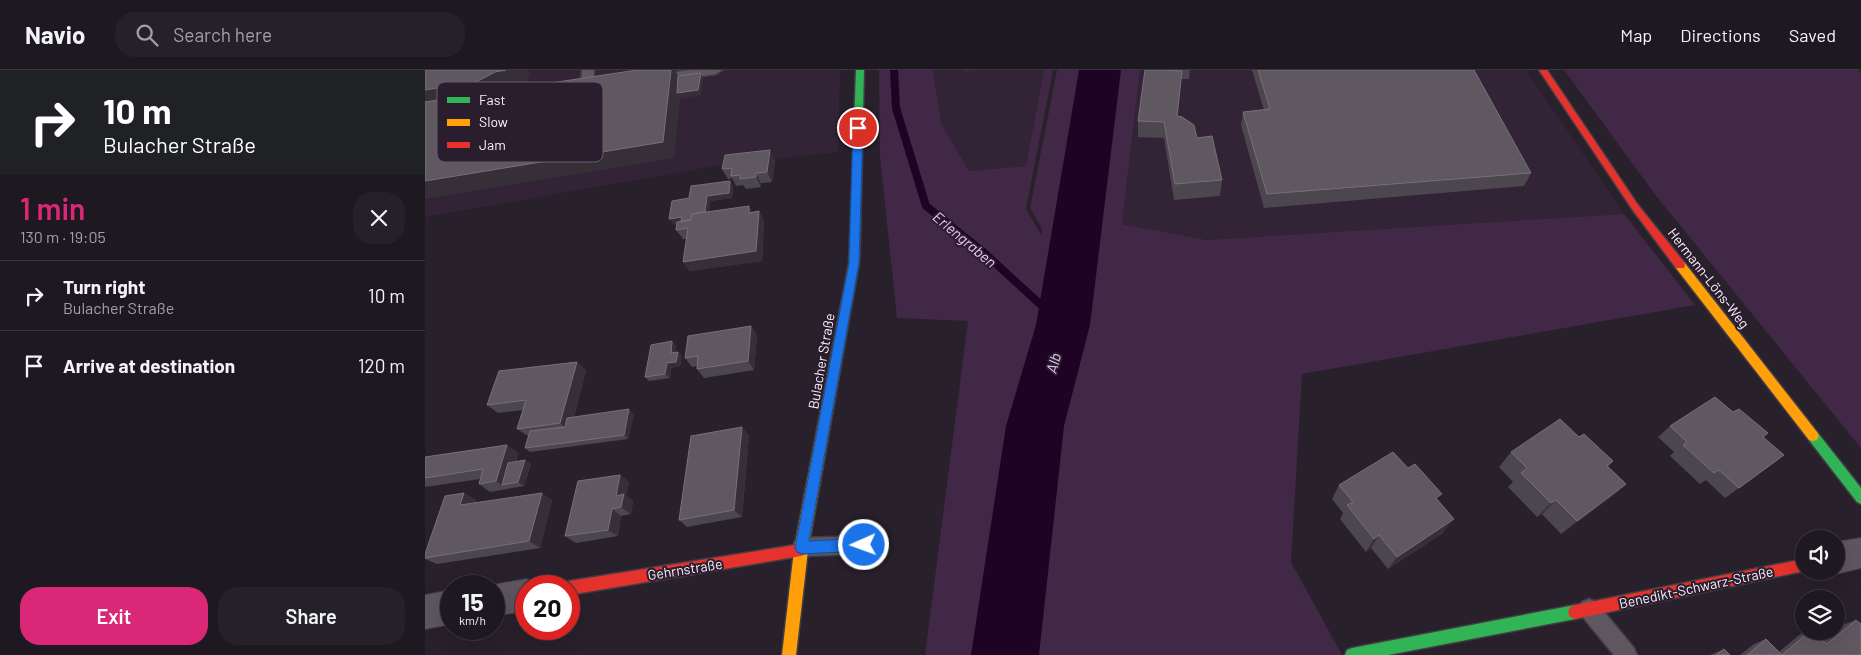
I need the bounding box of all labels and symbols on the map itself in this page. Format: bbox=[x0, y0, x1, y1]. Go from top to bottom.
legend bbox=[437, 82, 603, 162]
text: Fast bbox=[479, 91, 505, 108]
pin bbox=[837, 107, 879, 149]
text: Slow bbox=[479, 113, 508, 130]
text: Jam bbox=[479, 136, 506, 153]
water label: Erlengraben bbox=[930, 207, 1001, 271]
street label: Hermann-Löns-Weg bbox=[1665, 224, 1753, 332]
street label: Bulacher Straße bbox=[804, 312, 838, 410]
water label: Alb bbox=[1042, 351, 1064, 375]
position arrow bbox=[837, 518, 889, 570]
street label: Gehrnstraße bbox=[646, 555, 724, 583]
street label: Benedikt-Schwarz-Straße bbox=[1617, 562, 1775, 612]
speed limit sign: 20 bbox=[515, 575, 580, 640]

